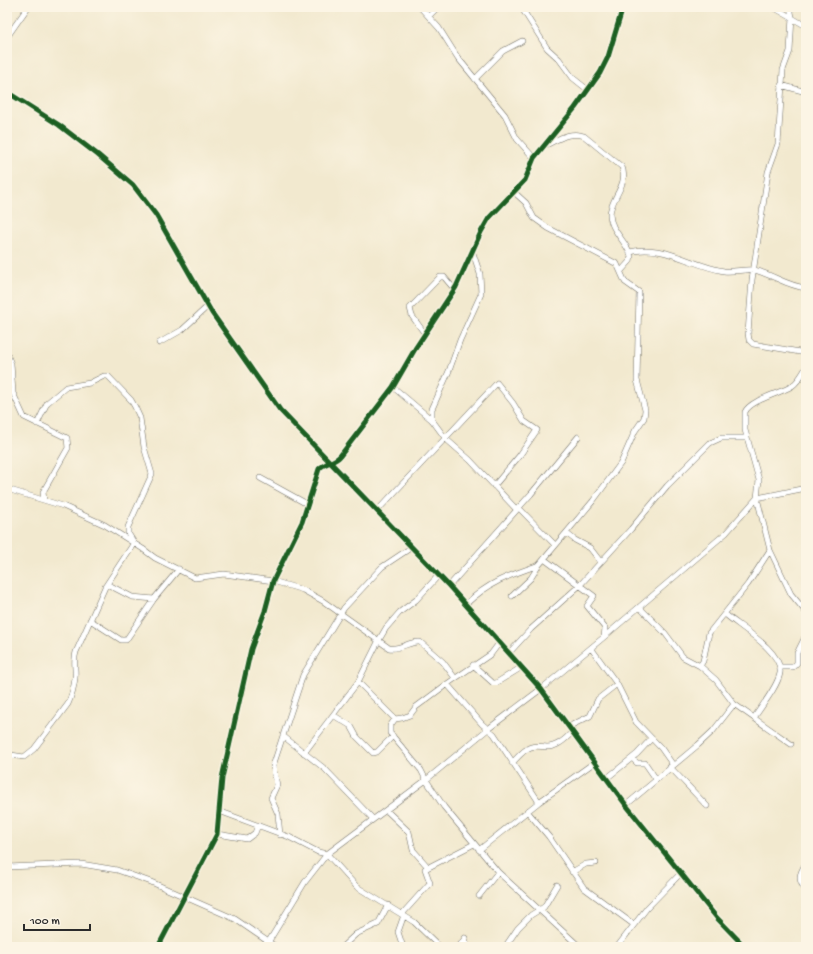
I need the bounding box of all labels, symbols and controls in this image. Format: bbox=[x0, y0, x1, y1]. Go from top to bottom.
scale bar bbox=[24, 906, 90, 932]
text: 100 m bbox=[29, 915, 60, 929]

